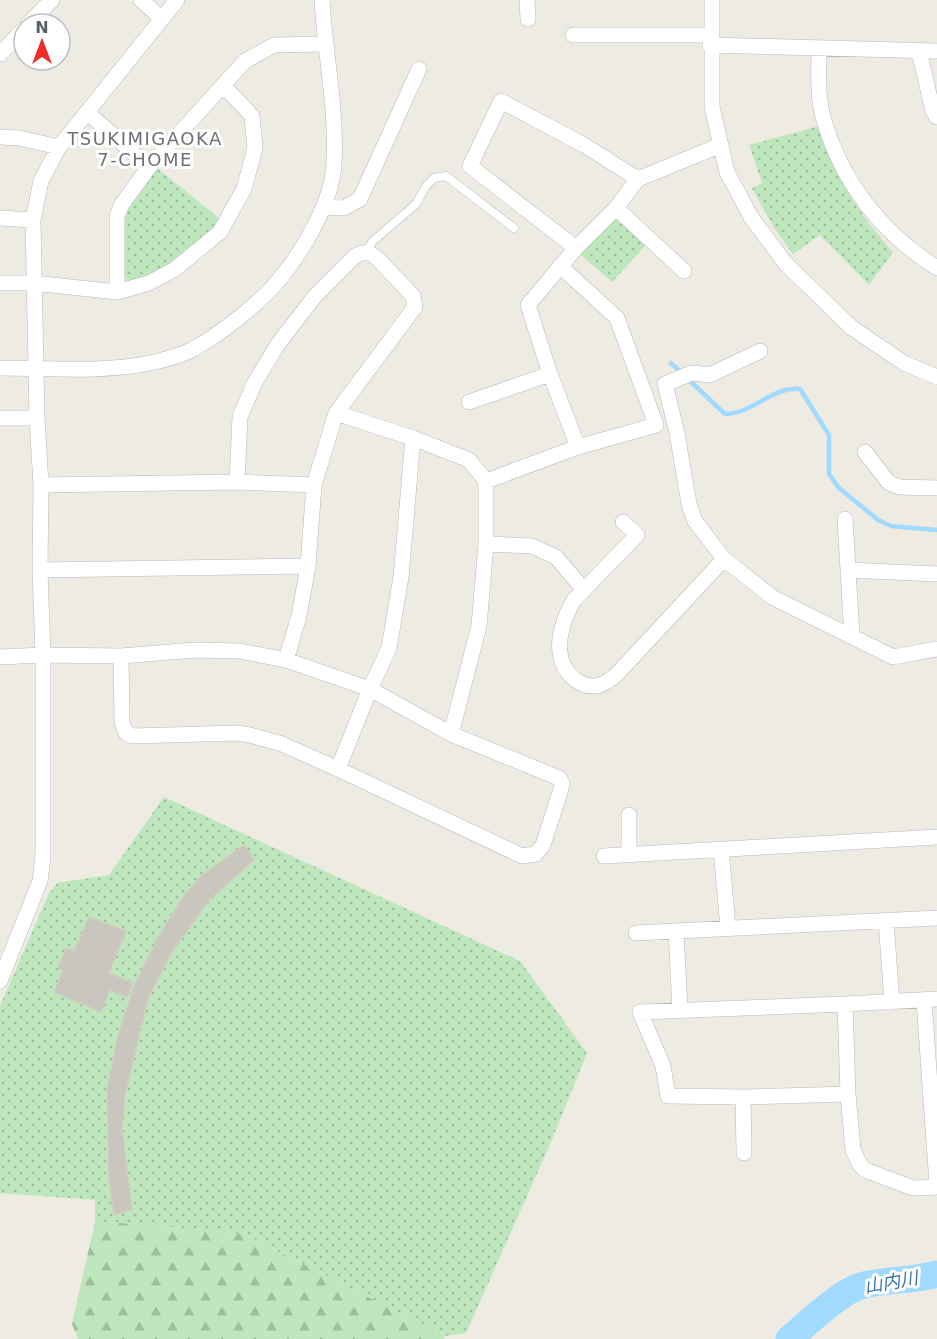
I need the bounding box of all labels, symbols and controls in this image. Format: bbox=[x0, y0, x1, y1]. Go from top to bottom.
north arrow bbox=[12, 12, 72, 72]
text: N bbox=[35, 18, 49, 37]
district label: TSUKIMIGAOKA 7-CHOME bbox=[66, 128, 223, 170]
water label: 山内川 bbox=[863, 1267, 921, 1297]

